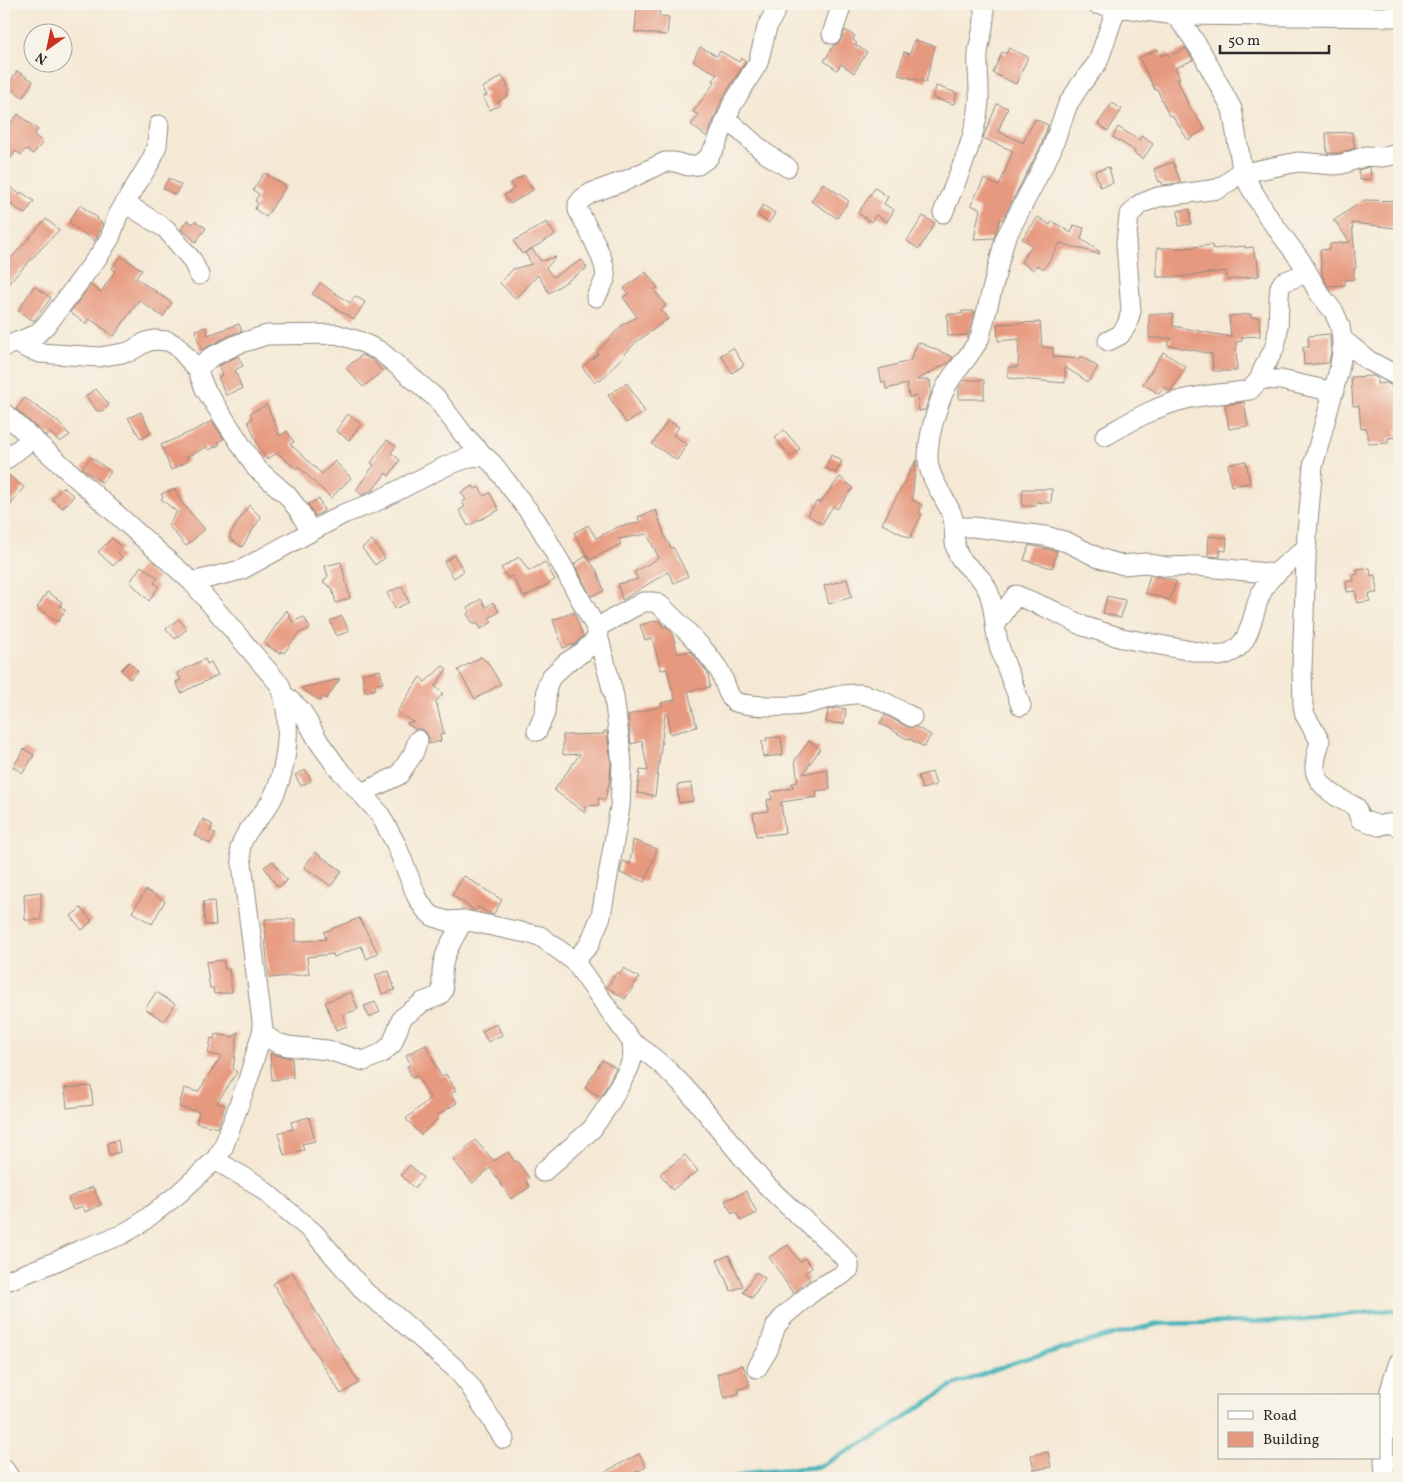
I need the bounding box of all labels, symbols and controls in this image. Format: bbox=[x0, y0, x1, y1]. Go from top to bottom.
north arrow bbox=[22, 22, 72, 72]
scale bar bbox=[1220, 22, 1329, 54]
text: 50 m bbox=[1228, 31, 1260, 52]
text: N bbox=[32, 47, 51, 68]
legend bbox=[1218, 1394, 1380, 1460]
text: Road bbox=[1263, 1406, 1297, 1427]
text: Building bbox=[1263, 1430, 1320, 1451]

